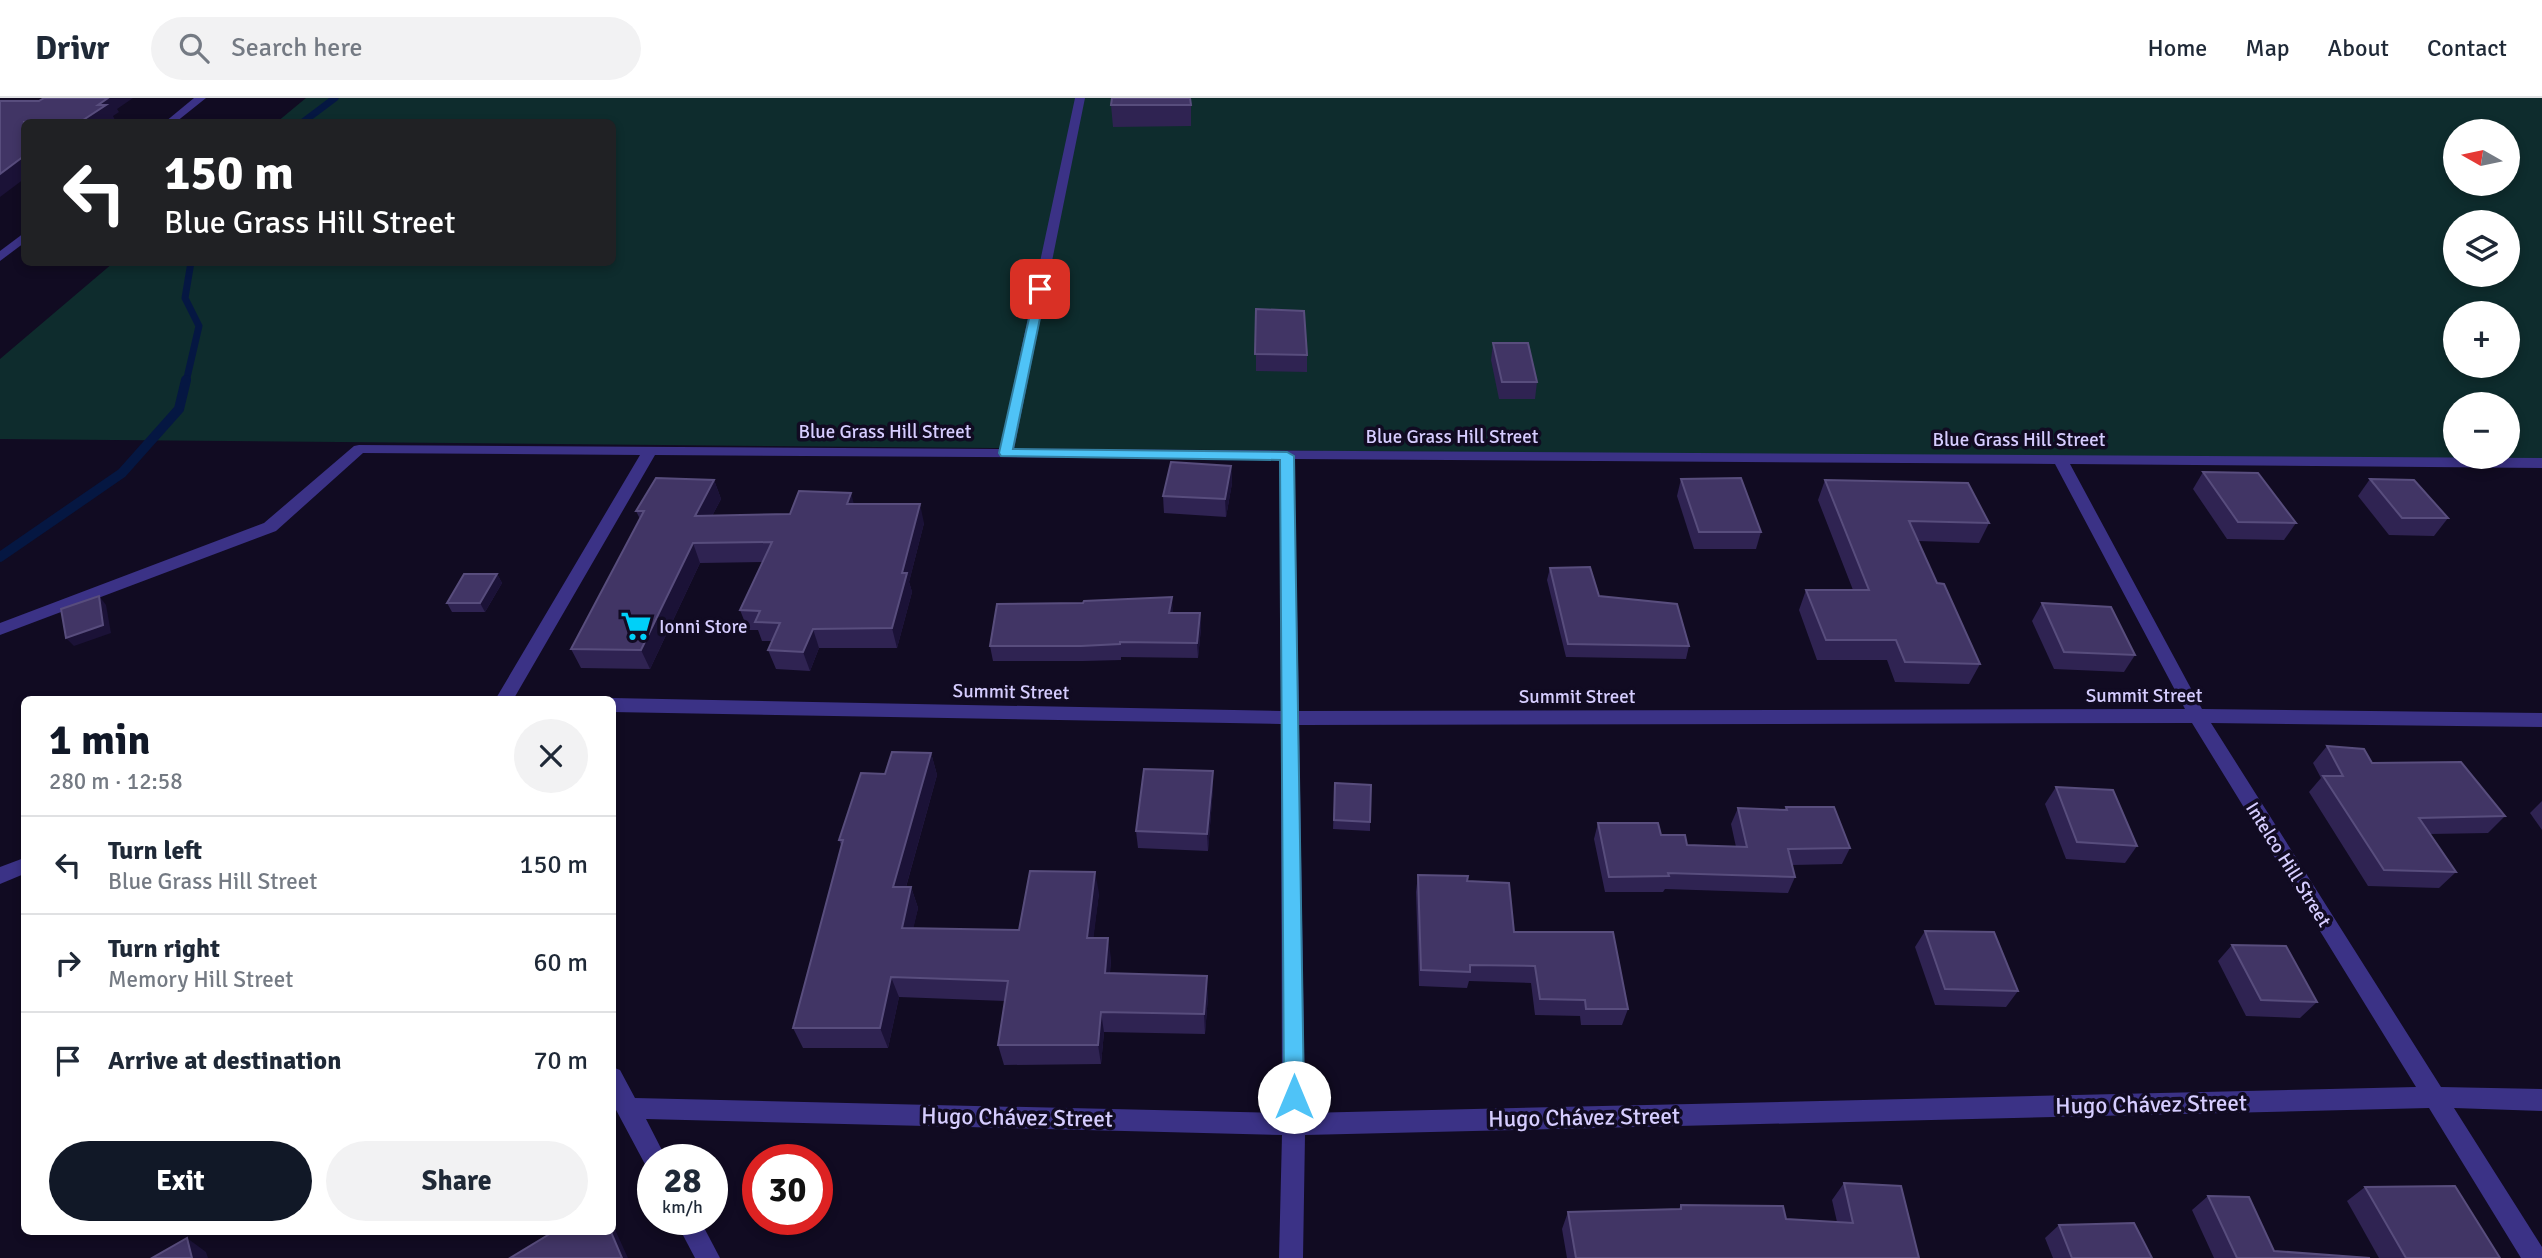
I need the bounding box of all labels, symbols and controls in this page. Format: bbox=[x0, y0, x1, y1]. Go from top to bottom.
search box bbox=[151, 17, 641, 80]
text: Drivr bbox=[35, 28, 109, 69]
icon: search bbox=[175, 29, 213, 67]
text: Search here bbox=[231, 32, 362, 64]
text: Home bbox=[2147, 33, 2207, 63]
text: Map bbox=[2245, 33, 2290, 63]
text: About bbox=[2328, 33, 2389, 63]
text: Contact bbox=[2427, 33, 2507, 63]
north arrow bbox=[2443, 119, 2520, 196]
map controls bbox=[2443, 119, 2520, 469]
text: 150 m bbox=[164, 143, 294, 203]
icon: left bbox=[49, 147, 140, 238]
text: Blue Grass Hill Street bbox=[164, 203, 455, 242]
button: layers bbox=[2443, 210, 2520, 287]
pin bbox=[1010, 259, 1070, 319]
icon: arrive bbox=[1021, 270, 1059, 308]
button: + bbox=[2443, 301, 2520, 378]
button: − bbox=[2443, 392, 2520, 469]
street label: Blue Grass Hill Street bbox=[798, 420, 972, 444]
street label: Blue Grass Hill Street bbox=[1365, 425, 1539, 449]
street label: Blue Grass Hill Street bbox=[1932, 428, 2106, 452]
supermarket icon: Ionni Store bbox=[619, 609, 653, 643]
place label: Ionni Store bbox=[659, 615, 748, 639]
street label: Summit Street bbox=[952, 679, 1070, 705]
street label: Summit Street bbox=[2086, 684, 2203, 708]
street label: Summit Street bbox=[1519, 685, 1636, 709]
text: 1 min bbox=[49, 715, 150, 766]
button: close bbox=[514, 719, 588, 793]
text: 280 m · 12:58 bbox=[49, 767, 183, 796]
street label: Intelco Hill Street bbox=[2240, 798, 2336, 932]
text: Turn left bbox=[108, 835, 202, 867]
icon: left bbox=[49, 846, 87, 884]
text: 150 m bbox=[519, 849, 588, 881]
text: Blue Grass Hill Street bbox=[108, 867, 317, 896]
text: Turn right bbox=[108, 933, 220, 965]
icon: right bbox=[49, 944, 87, 982]
text: 60 m bbox=[533, 947, 588, 979]
text: Memory Hill Street bbox=[108, 965, 293, 994]
icon: arrive bbox=[49, 1042, 87, 1080]
text: Arrive at destination bbox=[108, 1045, 341, 1077]
text: 70 m bbox=[533, 1045, 588, 1077]
position arrow bbox=[1257, 1060, 1331, 1134]
street label: Hugo Chávez Street bbox=[2055, 1088, 2247, 1121]
street label: Hugo Chávez Street bbox=[921, 1101, 1113, 1134]
street label: Hugo Chávez Street bbox=[1488, 1101, 1680, 1134]
button: Exit bbox=[49, 1141, 312, 1221]
button: Share bbox=[326, 1141, 588, 1221]
speed limit sign: 30 bbox=[742, 1144, 833, 1235]
text: 28 bbox=[664, 1159, 701, 1202]
text: km/h bbox=[662, 1196, 703, 1218]

